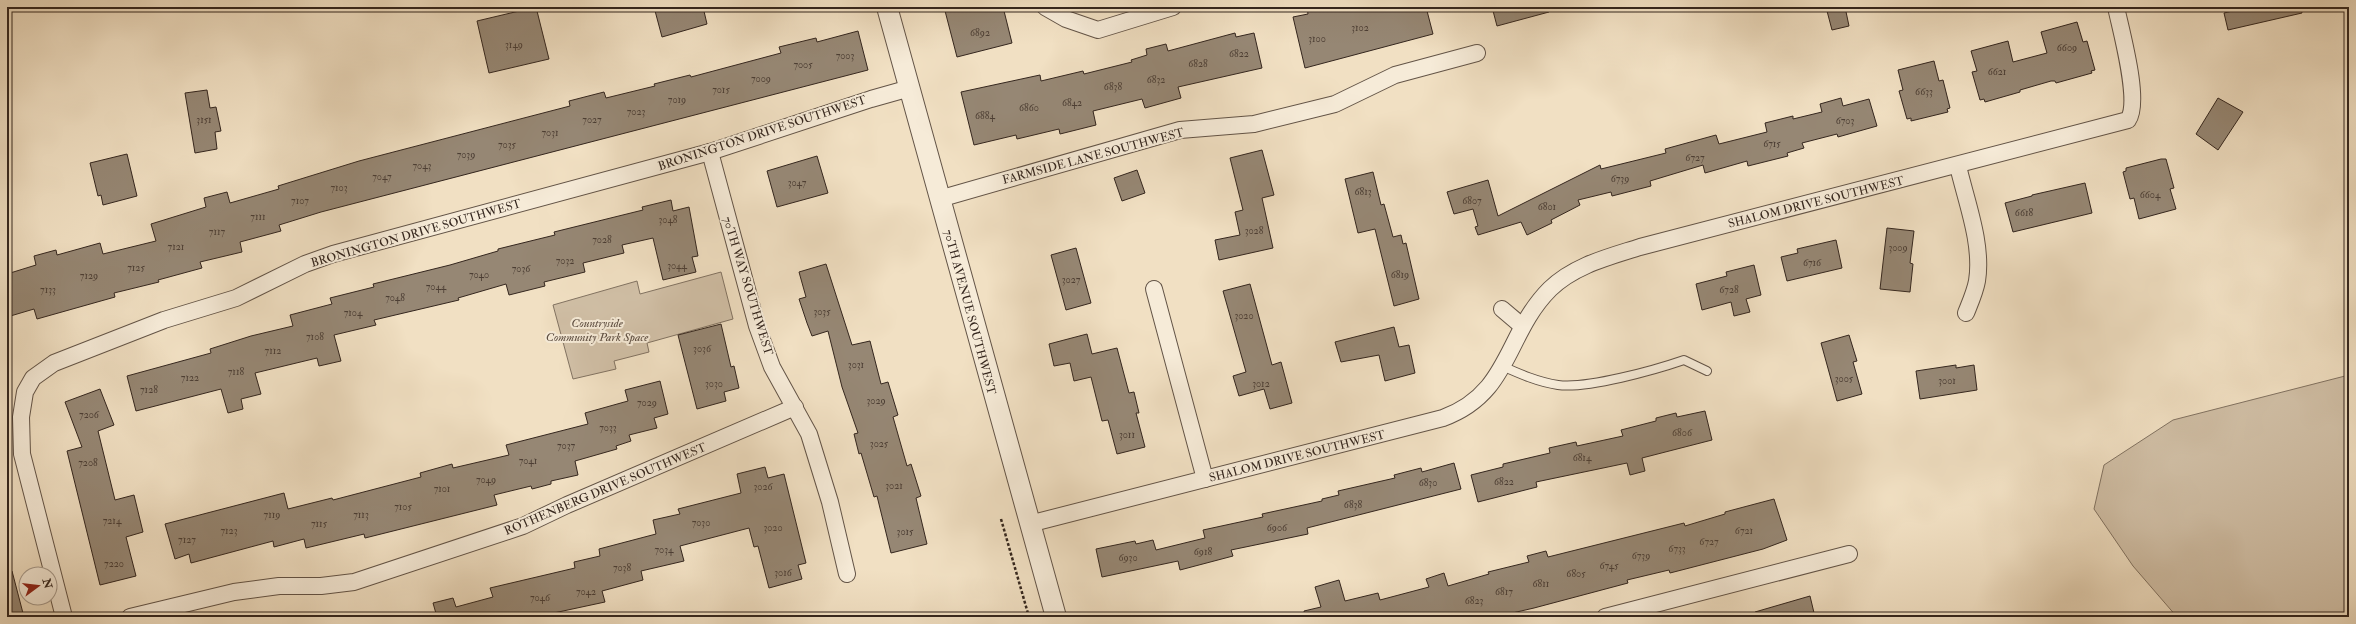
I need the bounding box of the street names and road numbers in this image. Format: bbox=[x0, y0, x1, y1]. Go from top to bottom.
street label: BRONINGTON DRIVE SOUTHWEST bbox=[656, 93, 868, 174]
street label: FARMSIDE LANE SOUTHWEST bbox=[1001, 125, 1186, 188]
street label: SHALOM DRIVE SOUTHWEST bbox=[1727, 173, 1906, 232]
street label: BRONINGTON DRIVE SOUTHWEST bbox=[309, 196, 523, 271]
street label: 70TH WAY SOUTHWEST bbox=[719, 215, 776, 357]
street label: 70TH AVENUE SOUTHWEST bbox=[940, 228, 999, 396]
street label: SHALOM DRIVE SOUTHWEST bbox=[1208, 427, 1387, 486]
street label: ROTHENBERG DRIVE SOUTHWEST bbox=[502, 440, 709, 539]

